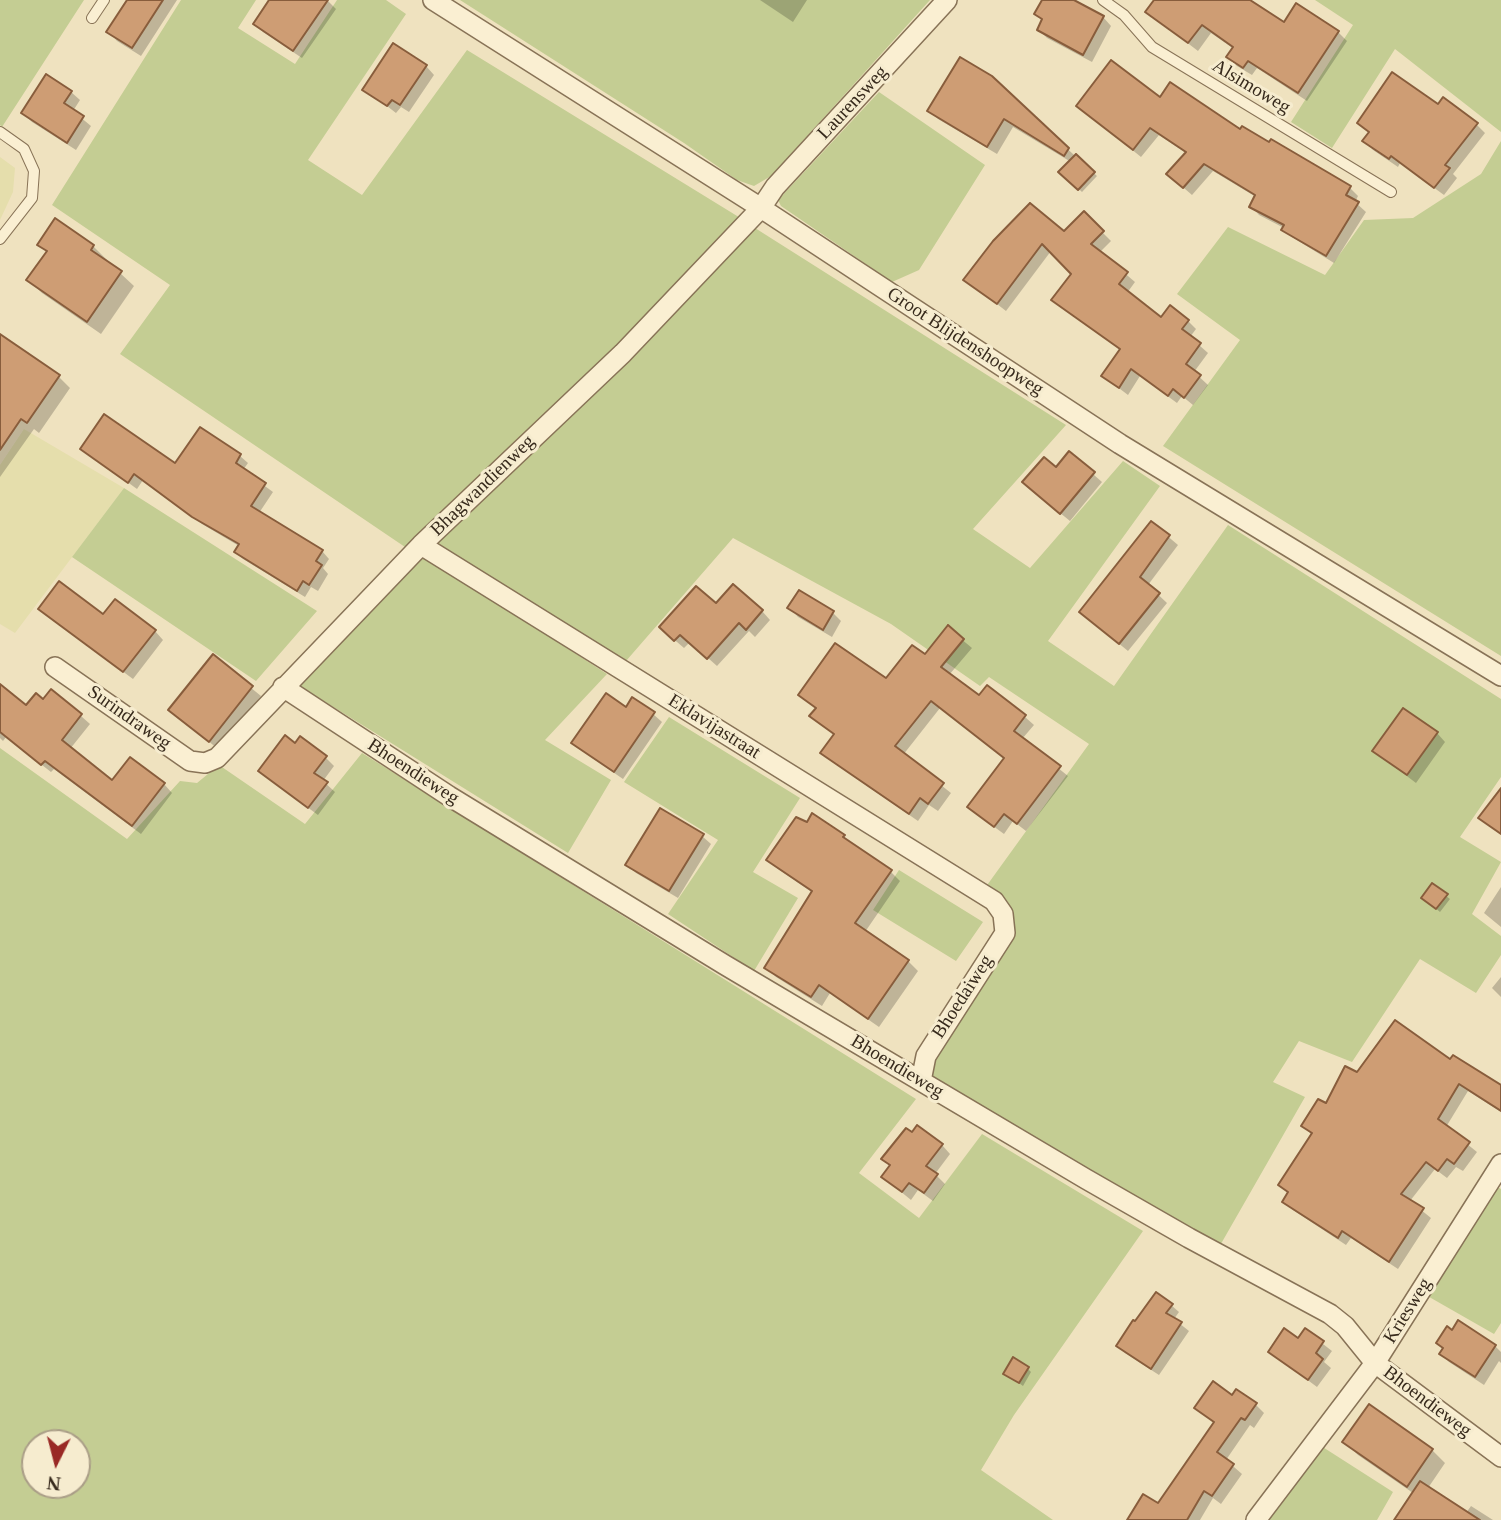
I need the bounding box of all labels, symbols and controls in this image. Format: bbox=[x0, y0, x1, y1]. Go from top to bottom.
street label: Alsimoweg bbox=[1208, 55, 1294, 119]
street label: Laurensweg bbox=[813, 61, 893, 145]
street label: Groot Blijdenshoopweg bbox=[882, 283, 1048, 401]
street label: Bhagwandienweg bbox=[426, 431, 540, 541]
street label: Surindraweg bbox=[83, 681, 175, 755]
street label: Eklavijastraat bbox=[664, 690, 764, 764]
street label: Bhoendieweg bbox=[363, 734, 463, 810]
street label: Bhoedaiweg bbox=[928, 951, 998, 1043]
street label: Bhoendieweg bbox=[846, 1030, 948, 1104]
street label: Kriesweg bbox=[1379, 1274, 1437, 1348]
street label: Bhoendieweg bbox=[1378, 1361, 1476, 1443]
north arrow bbox=[21, 1429, 91, 1499]
text: N bbox=[46, 1472, 62, 1495]

